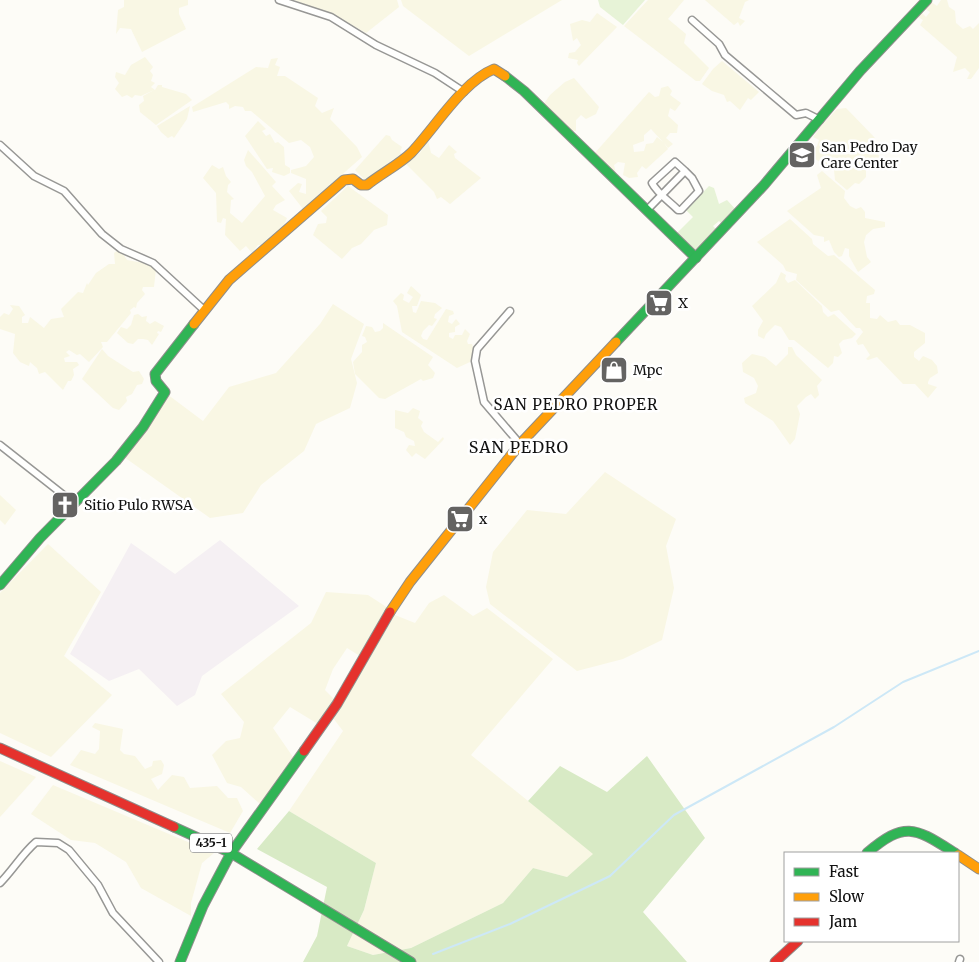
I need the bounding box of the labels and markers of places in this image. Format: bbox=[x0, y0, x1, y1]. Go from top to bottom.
place label: San Pedro Day Care Center bbox=[821, 138, 919, 172]
school or university icon: San Pedro Day Care Center bbox=[787, 140, 817, 170]
supermarket icon: X bbox=[644, 288, 674, 318]
place label: X bbox=[678, 294, 688, 312]
shop icon: Mpc bbox=[599, 355, 629, 385]
place label: Mpc bbox=[633, 361, 663, 379]
church icon: Sitio Pulo RWSA bbox=[50, 490, 80, 520]
place label: Sitio Pulo RWSA bbox=[84, 496, 193, 514]
supermarket icon: x bbox=[445, 504, 475, 534]
place label: x bbox=[479, 510, 488, 528]

